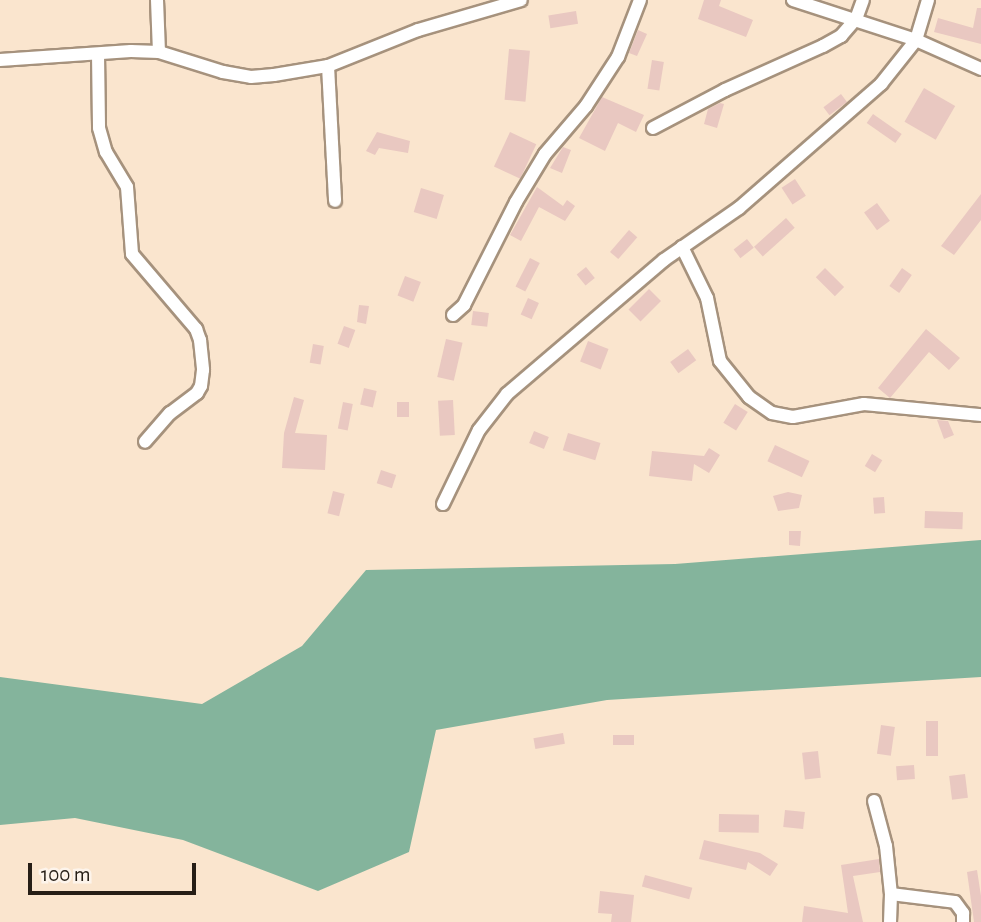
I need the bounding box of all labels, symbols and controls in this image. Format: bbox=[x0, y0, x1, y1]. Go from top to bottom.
scale bar bbox=[32, 848, 200, 892]
text: 100 m bbox=[41, 864, 91, 885]

